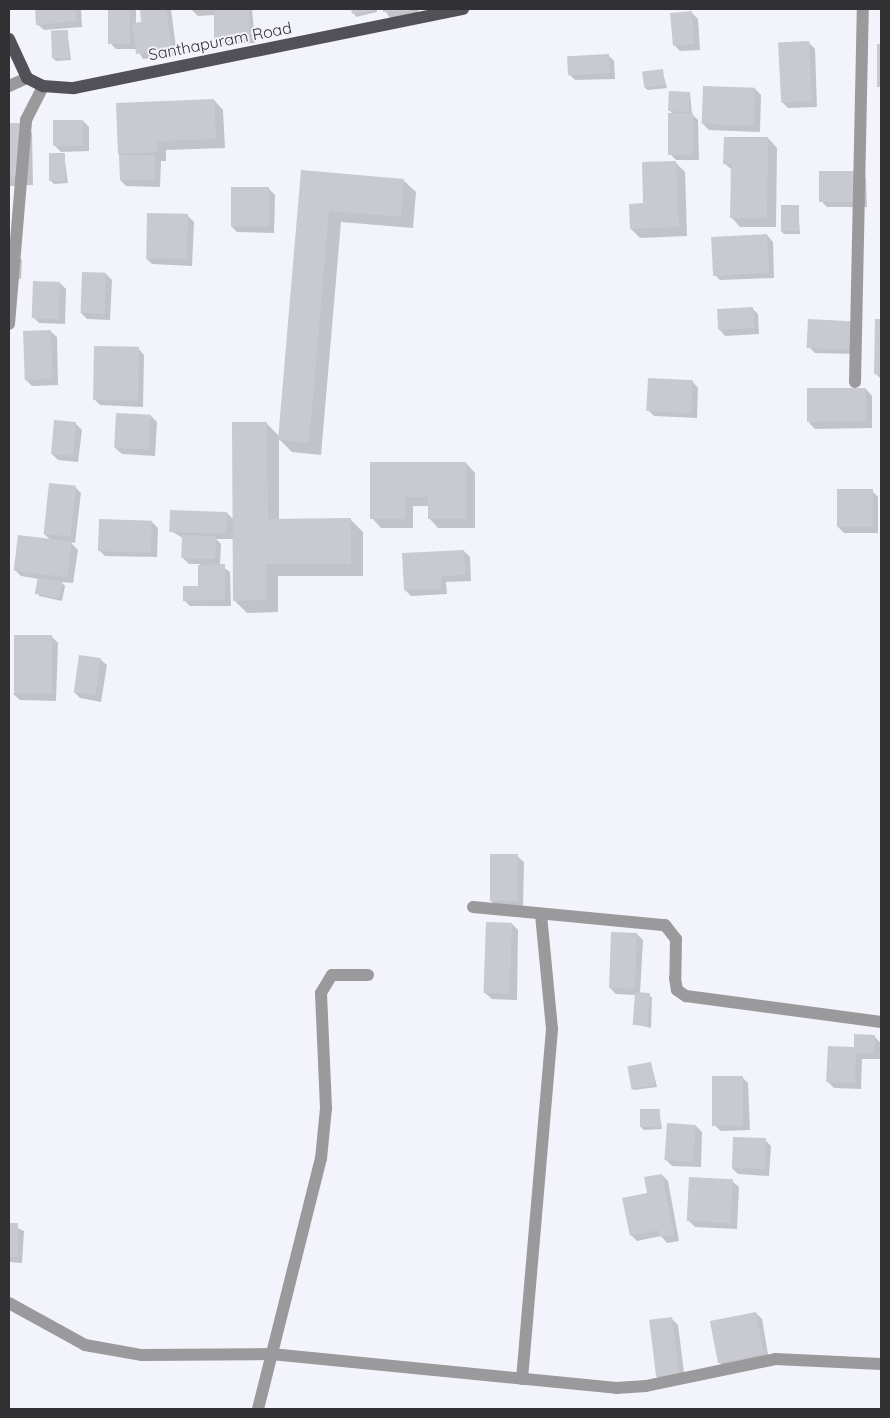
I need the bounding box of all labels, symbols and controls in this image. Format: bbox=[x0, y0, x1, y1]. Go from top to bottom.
street label: Santhapuram Road bbox=[147, 18, 293, 64]

